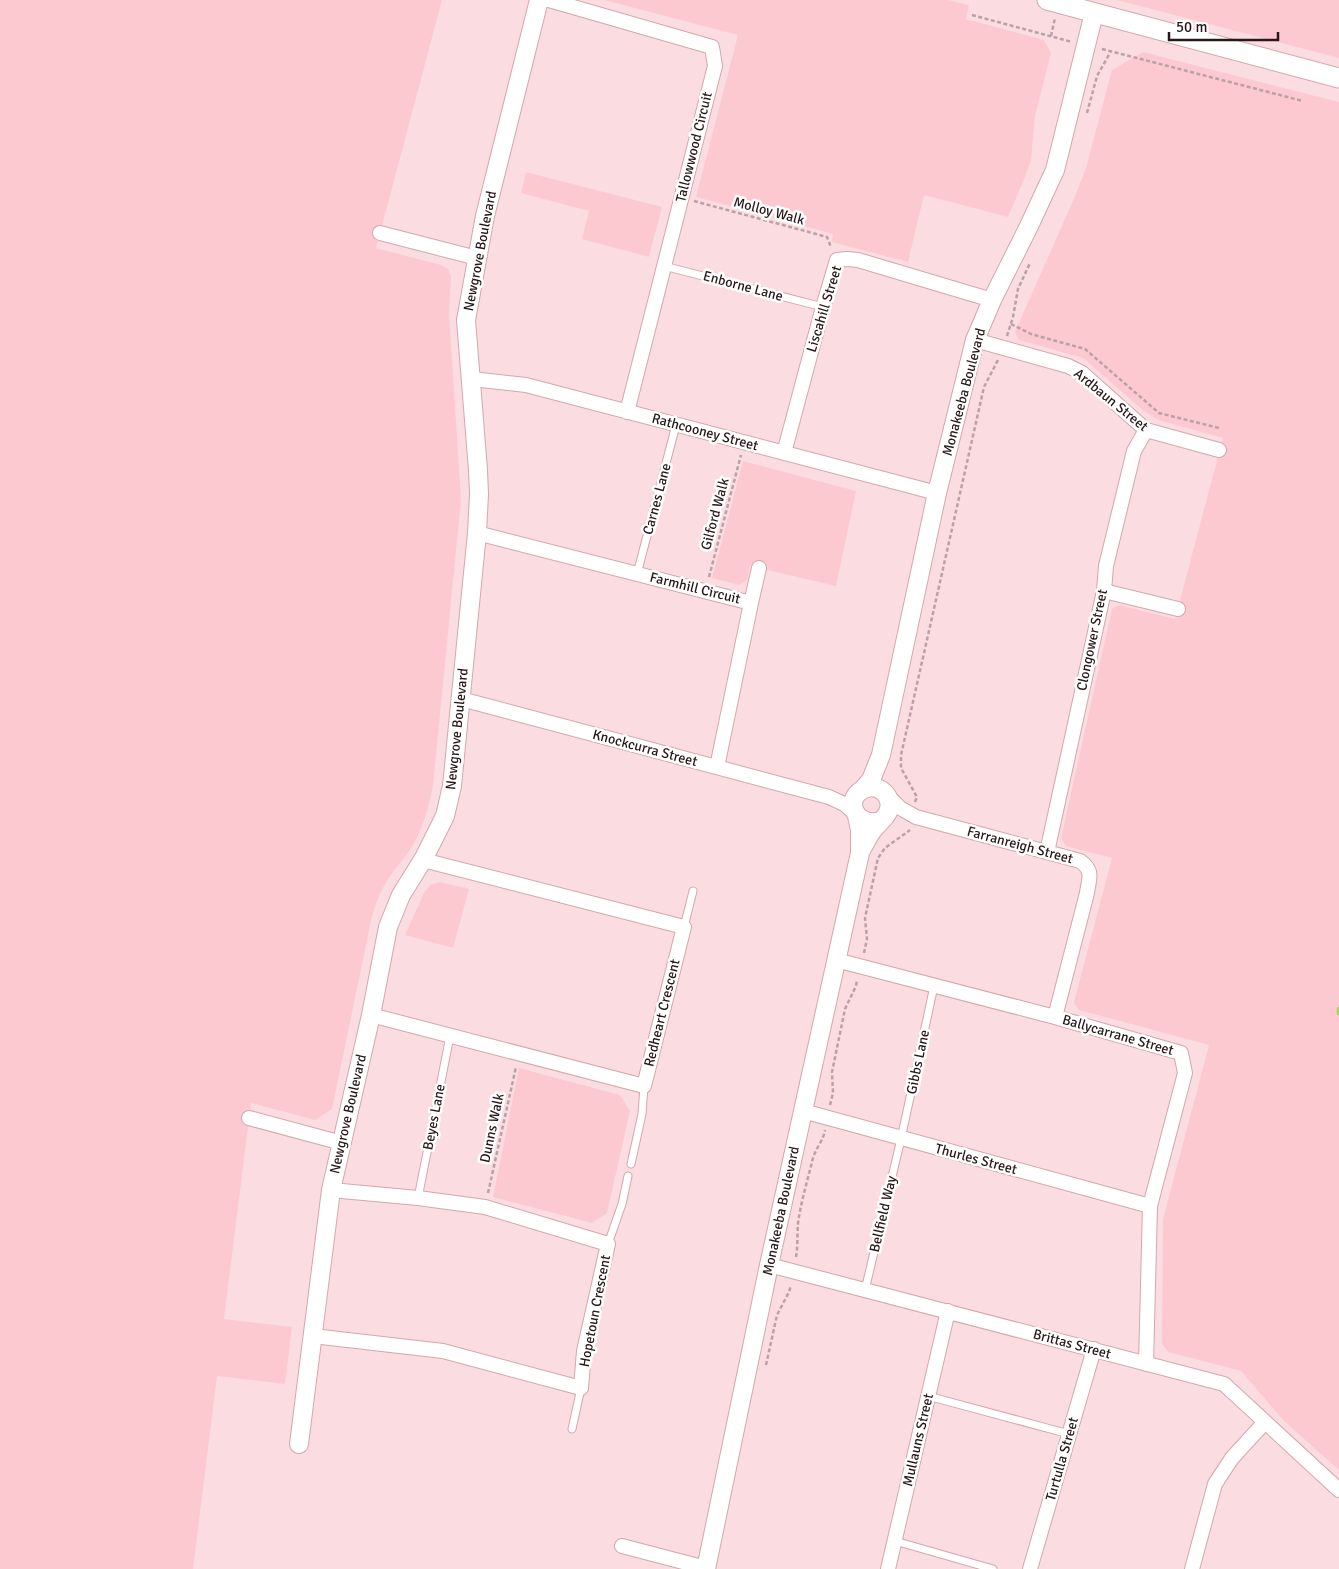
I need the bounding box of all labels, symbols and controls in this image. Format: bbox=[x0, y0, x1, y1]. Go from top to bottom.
scale bar bbox=[1169, 10, 1278, 42]
text: 50 m bbox=[1176, 18, 1207, 36]
street label: Tallowwood Circuit bbox=[672, 90, 716, 204]
street label: Newgrove Boulevard bbox=[460, 189, 500, 313]
street label: Molloy Walk bbox=[732, 193, 806, 229]
street label: Liscahill Street bbox=[803, 264, 845, 354]
street label: Enborne Lane bbox=[701, 267, 785, 305]
street label: Monakeeba Boulevard bbox=[939, 326, 989, 458]
street label: Ardbaun Street bbox=[1071, 365, 1152, 435]
street label: Rathcooney Street bbox=[650, 410, 760, 454]
street label: Carnes Lane bbox=[639, 461, 675, 537]
street label: Gilford Walk bbox=[697, 476, 733, 552]
street label: Farmhill Circuit bbox=[648, 569, 742, 607]
street label: Clongower Street bbox=[1073, 588, 1111, 692]
street label: Newgrove Boulevard bbox=[442, 667, 472, 791]
street label: Knockcurra Street bbox=[591, 726, 699, 770]
street label: Farranreigh Street bbox=[965, 823, 1075, 867]
street label: Redheart Crescent bbox=[640, 957, 684, 1069]
street label: Ballycarrane Street bbox=[1060, 1011, 1176, 1059]
street label: Gibbs Lane bbox=[903, 1028, 933, 1096]
street label: Newgrove Boulevard bbox=[326, 1053, 370, 1175]
street label: Beyes Lane bbox=[419, 1083, 449, 1151]
street label: Dunns Walk bbox=[476, 1092, 508, 1164]
street label: Thurles Street bbox=[933, 1140, 1019, 1178]
street label: Monakeeba Boulevard bbox=[759, 1145, 803, 1277]
street label: Bellfield Way bbox=[866, 1174, 900, 1254]
street label: Hopetoun Crescent bbox=[576, 1253, 614, 1369]
street label: Brittas Street bbox=[1031, 1325, 1113, 1363]
street label: Mullauns Street bbox=[899, 1392, 937, 1488]
street label: Turtulla Street bbox=[1042, 1415, 1082, 1503]

